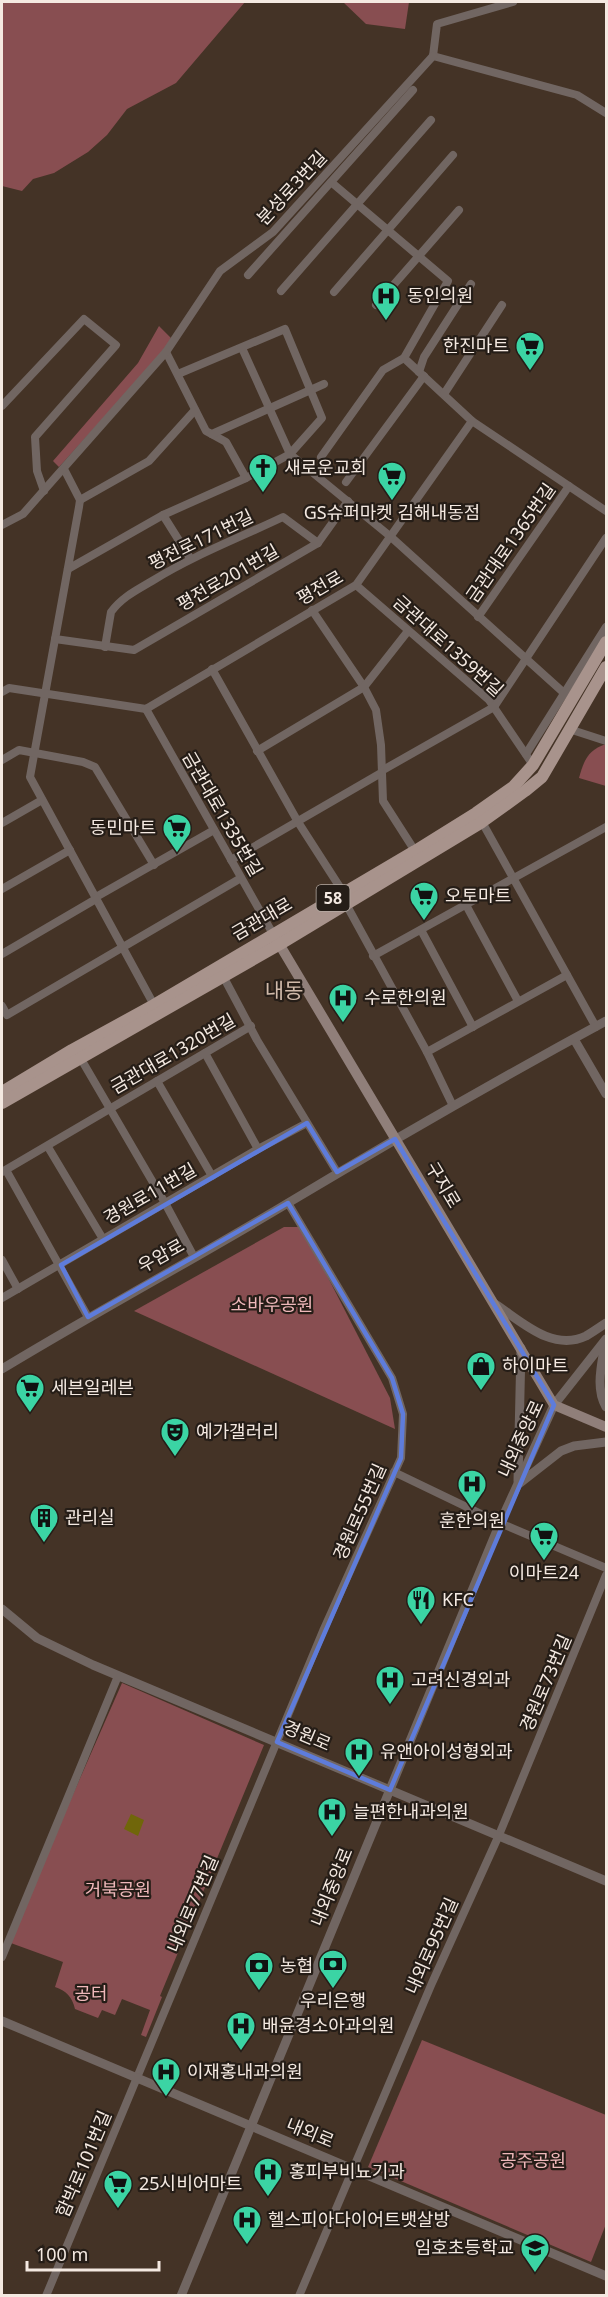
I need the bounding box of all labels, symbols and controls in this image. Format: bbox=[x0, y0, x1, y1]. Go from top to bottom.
street label: 분성로3번길 bbox=[251, 145, 332, 230]
hospital icon: 동인의원 bbox=[370, 280, 402, 322]
place label: 동인의원 bbox=[407, 283, 473, 307]
supermarket icon: 한진마트 bbox=[514, 330, 546, 372]
place label: 한진마트 bbox=[443, 333, 509, 357]
church icon: 새로운교회 bbox=[247, 452, 279, 494]
place label: 새로운교회 bbox=[284, 455, 367, 479]
supermarket icon: GS슈퍼마켓 김해내동점 bbox=[376, 460, 408, 502]
street label: 금관대로1365번길 bbox=[460, 478, 560, 607]
place label: GS슈퍼마켓 김해내동점 bbox=[304, 500, 480, 524]
street label: 평전로171번길 bbox=[144, 503, 257, 575]
street label: 평전로201번길 bbox=[172, 538, 283, 616]
street label: 평전로 bbox=[292, 564, 347, 610]
street label: 금관대로1359번길 bbox=[388, 589, 509, 701]
street label: 금관대로1335번길 bbox=[177, 747, 268, 880]
supermarket icon: 동민마트 bbox=[161, 812, 193, 854]
place label: 동민마트 bbox=[90, 815, 156, 839]
supermarket icon: 오토마트 bbox=[408, 880, 440, 922]
place label: 오토마트 bbox=[445, 883, 511, 907]
road number: 58 bbox=[316, 885, 350, 911]
street label: 금관대로 bbox=[227, 891, 296, 945]
district label: 내동 bbox=[265, 976, 303, 1004]
hospital icon: 수로한의원 bbox=[327, 982, 359, 1024]
place label: 수로한의원 bbox=[364, 985, 447, 1009]
street label: 금관대로1320번길 bbox=[106, 1008, 239, 1099]
street label: 경원로11번길 bbox=[99, 1157, 200, 1229]
street label: 구지로 bbox=[421, 1157, 467, 1212]
street label: 우암로 bbox=[133, 1233, 188, 1278]
park label: 소바우공원 bbox=[231, 1292, 313, 1316]
shop icon: 하이마트 bbox=[465, 1350, 497, 1392]
place label: 하이마트 bbox=[502, 1353, 568, 1377]
supermarket icon: 세븐일레븐 bbox=[14, 1372, 46, 1414]
place label: 세븐일레븐 bbox=[51, 1375, 134, 1399]
street label: 내외중앙로 bbox=[492, 1396, 548, 1481]
theatre icon: 예가갤러리 bbox=[159, 1416, 191, 1458]
place label: 예가갤러리 bbox=[196, 1419, 279, 1443]
street label: 경원로55번길 bbox=[327, 1459, 391, 1564]
hospital icon: 훈한의원 bbox=[456, 1468, 488, 1510]
building icon: 관리실 bbox=[28, 1502, 60, 1544]
place label: 관리실 bbox=[65, 1505, 115, 1529]
place label: 훈한의원 bbox=[439, 1508, 505, 1532]
supermarket icon: 이마트24 bbox=[528, 1520, 560, 1562]
place label: 이마트24 bbox=[509, 1560, 579, 1584]
restaurant icon: KFC bbox=[405, 1584, 437, 1626]
place label: KFC bbox=[442, 1587, 474, 1611]
street label: 경원로73번길 bbox=[514, 1630, 576, 1735]
hospital icon: 고려신경외과 bbox=[374, 1664, 406, 1706]
place label: 고려신경외과 bbox=[411, 1667, 511, 1691]
street label: 경원로 bbox=[280, 1714, 335, 1756]
hospital icon: 유앤아이성형외과 bbox=[343, 1736, 375, 1778]
place label: 유앤아이성형외과 bbox=[380, 1739, 513, 1763]
hospital icon: 늘편한내과의원 bbox=[316, 1796, 348, 1838]
place label: 늘편한내과의원 bbox=[353, 1799, 469, 1823]
street label: 내외중앙로 bbox=[304, 1844, 358, 1930]
street label: 내외로77번길 bbox=[161, 1851, 223, 1956]
park label: 거북공원 bbox=[85, 1877, 151, 1901]
street label: 내외로95번길 bbox=[399, 1893, 463, 1998]
bank icon: 우리은행 bbox=[317, 1948, 349, 1990]
bank icon: 농협 bbox=[243, 1950, 275, 1992]
place label: 농협 bbox=[280, 1953, 313, 1977]
park label: 공터 bbox=[74, 1981, 108, 2005]
place label: 우리은행 bbox=[300, 1988, 366, 2012]
hospital icon: 배윤경소아과의원 bbox=[225, 2010, 257, 2052]
place label: 배윤경소아과의원 bbox=[262, 2013, 394, 2037]
hospital icon: 이재홍내과의원 bbox=[150, 2056, 182, 2098]
place label: 이재홍내과의원 bbox=[187, 2059, 303, 2083]
street label: 함박로101번길 bbox=[50, 2107, 116, 2221]
street label: 내외로 bbox=[283, 2112, 338, 2153]
park label: 공주공원 bbox=[500, 2148, 566, 2172]
hospital icon: 홍피부비뇨기과 bbox=[252, 2156, 284, 2198]
place label: 홍피부비뇨기과 bbox=[289, 2159, 405, 2183]
supermarket icon: 25시비어마트 bbox=[102, 2168, 134, 2210]
place label: 25시비어마트 bbox=[139, 2171, 242, 2195]
hospital icon: 헬스피아다이어트뱃살방 bbox=[231, 2204, 263, 2246]
place label: 헬스피아다이어트뱃살방 bbox=[268, 2207, 450, 2231]
school or university icon: 임호초등학교 bbox=[519, 2232, 551, 2274]
scale bar bbox=[27, 2234, 159, 2272]
place label: 임호초등학교 bbox=[415, 2235, 514, 2259]
text: 100 m bbox=[36, 2242, 88, 2266]

